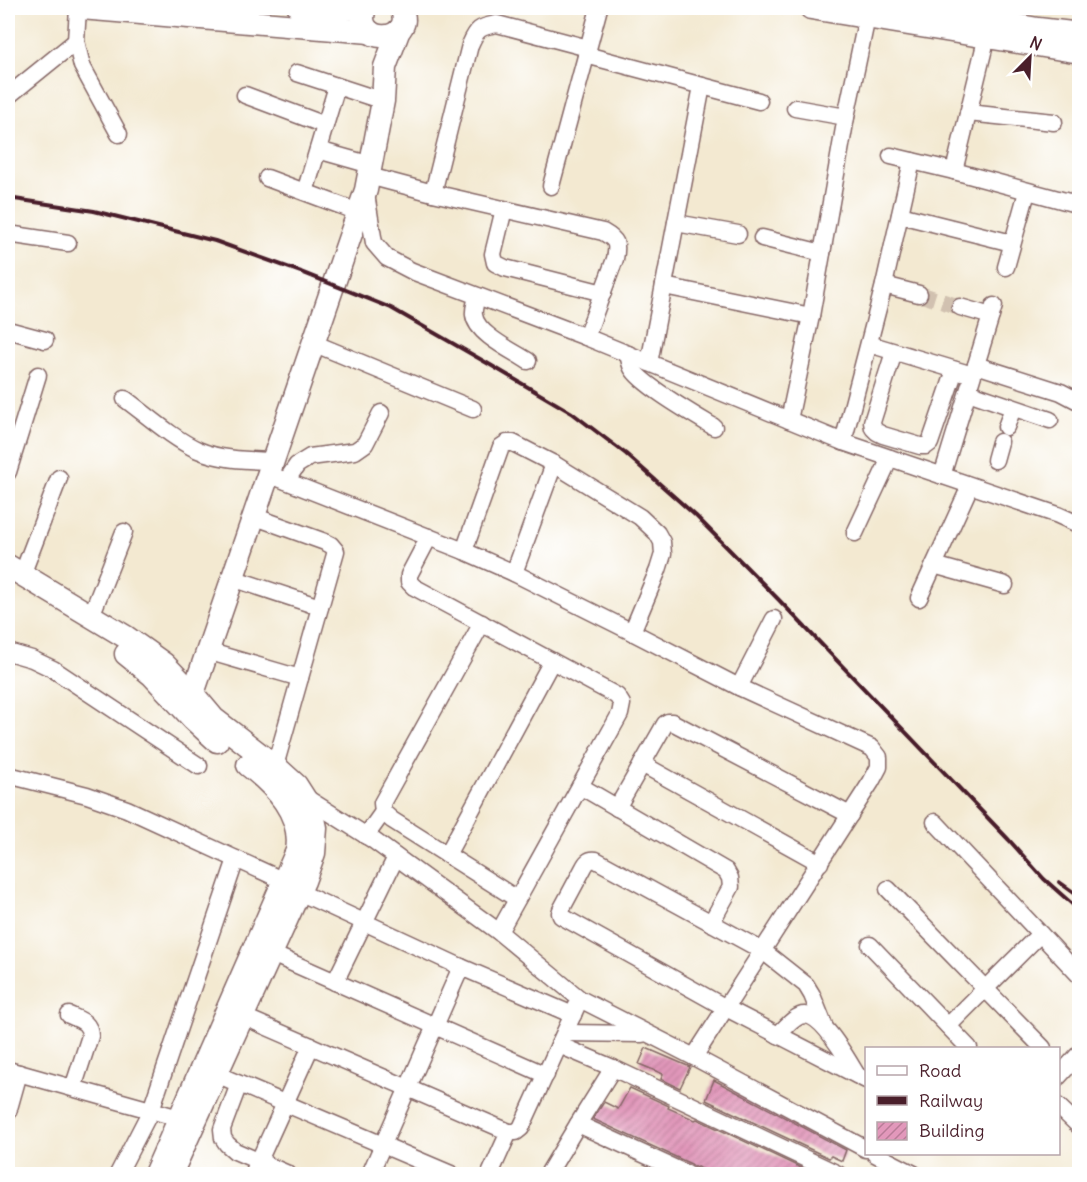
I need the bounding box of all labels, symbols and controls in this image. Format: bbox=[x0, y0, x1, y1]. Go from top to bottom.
north arrow bbox=[1000, 27, 1060, 87]
text: N bbox=[1027, 32, 1045, 55]
legend bbox=[865, 1047, 1060, 1155]
text: Road bbox=[919, 1059, 962, 1082]
text: Railway bbox=[919, 1089, 983, 1112]
text: Building bbox=[919, 1119, 984, 1142]

